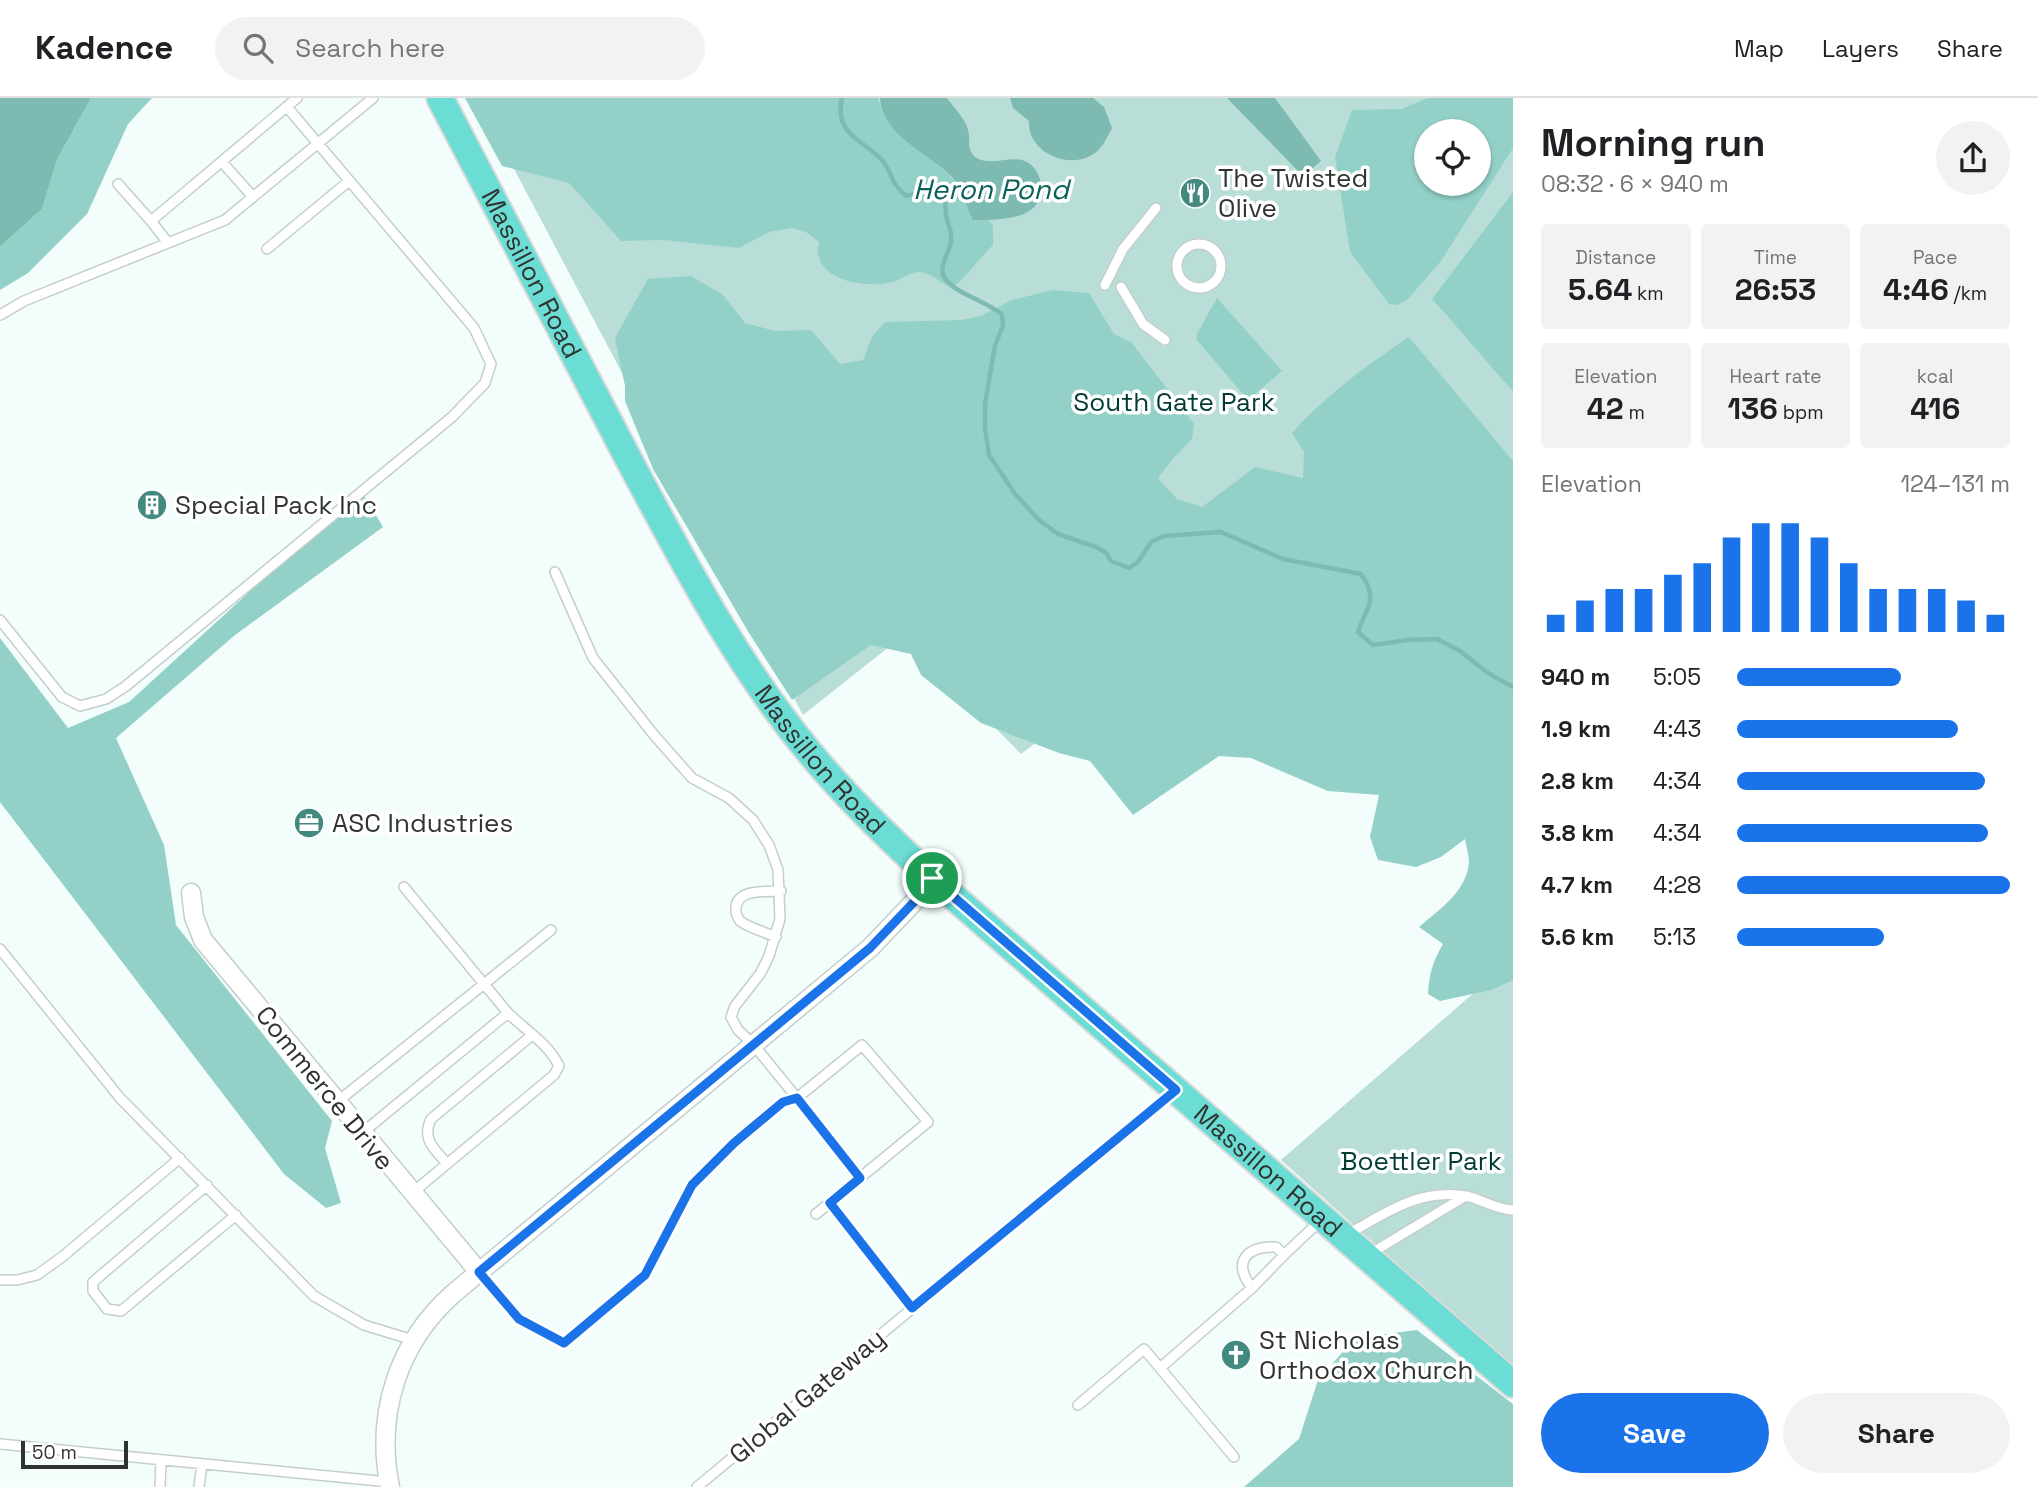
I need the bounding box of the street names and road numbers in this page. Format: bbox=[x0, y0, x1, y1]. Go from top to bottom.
street label: Massillon Road bbox=[474, 183, 590, 364]
street label: Massillon Road bbox=[747, 678, 893, 842]
street label: Commerce Drive bbox=[248, 999, 402, 1177]
street label: Massillon Road bbox=[1187, 1097, 1350, 1245]
street label: Global Gateway bbox=[722, 1321, 892, 1471]

